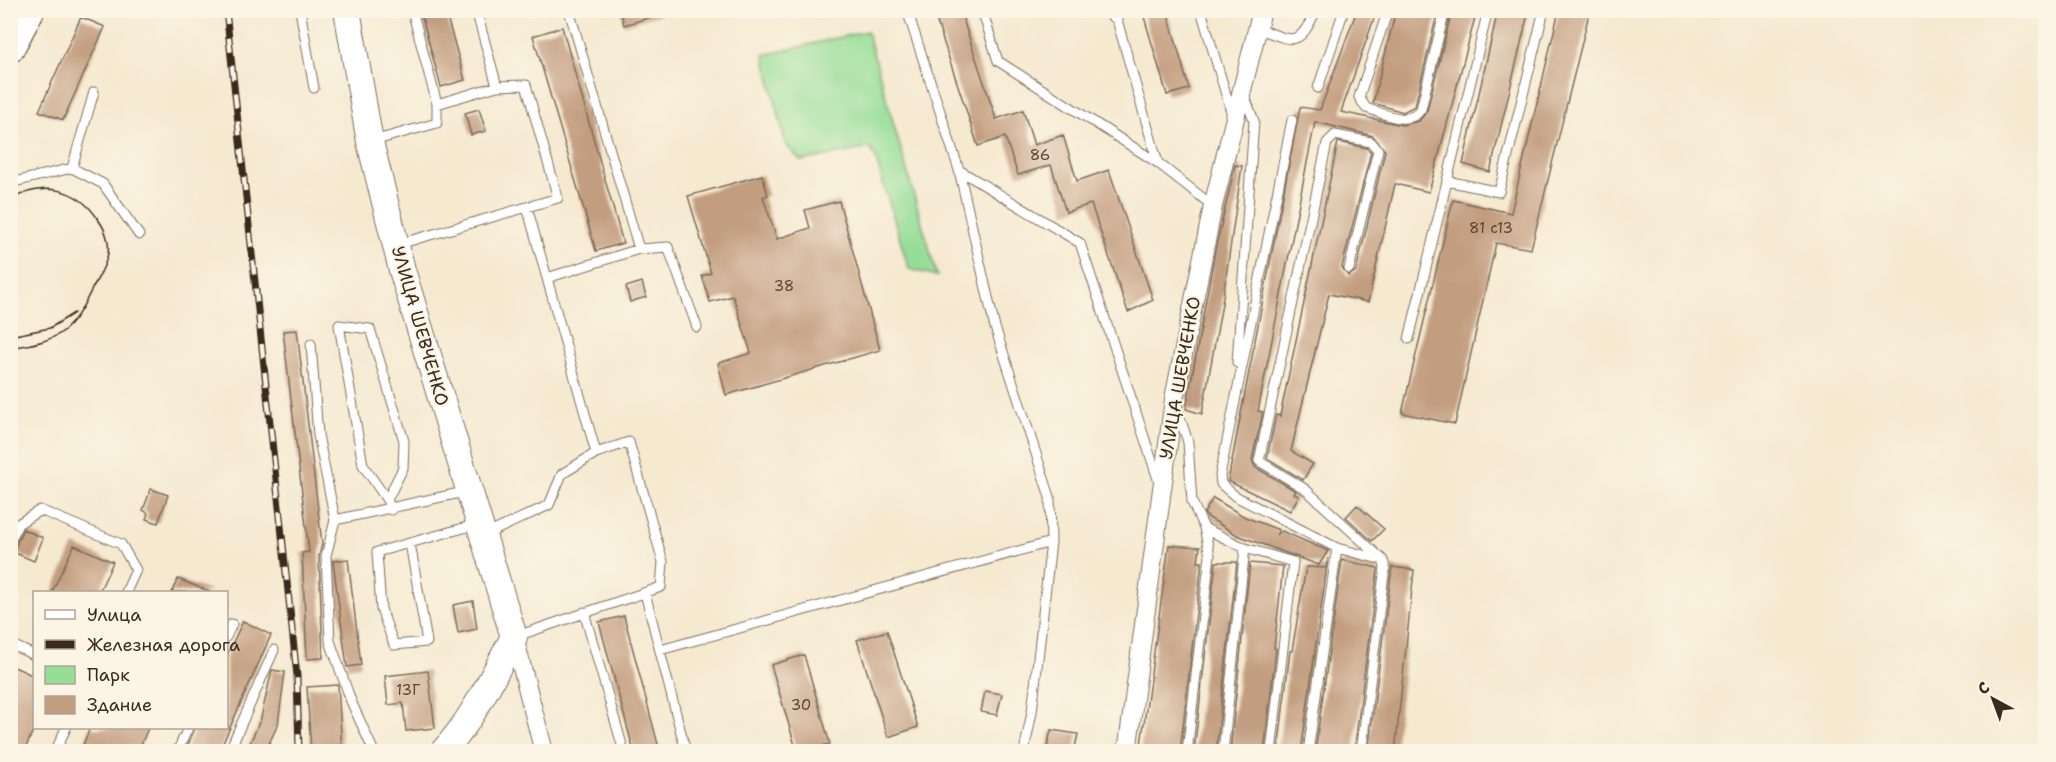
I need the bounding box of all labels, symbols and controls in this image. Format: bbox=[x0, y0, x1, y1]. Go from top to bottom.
house number: 86 bbox=[1030, 145, 1050, 165]
house number: 81 с13 bbox=[1469, 218, 1513, 238]
street label: УЛИЦА ШЕВЧЕНКО bbox=[386, 243, 454, 409]
house number: 38 bbox=[774, 276, 794, 296]
street label: УЛИЦА ШЕВЧЕНКО bbox=[1154, 295, 1206, 461]
legend bbox=[33, 591, 228, 729]
text: Улица bbox=[87, 603, 141, 627]
text: Железная дорога bbox=[87, 633, 240, 657]
text: Парк bbox=[87, 663, 130, 687]
north arrow bbox=[1963, 669, 2023, 729]
text: С bbox=[1973, 677, 1994, 699]
house number: 13Г bbox=[396, 680, 420, 700]
text: Здание bbox=[87, 693, 152, 717]
house number: 30 bbox=[791, 695, 811, 715]

